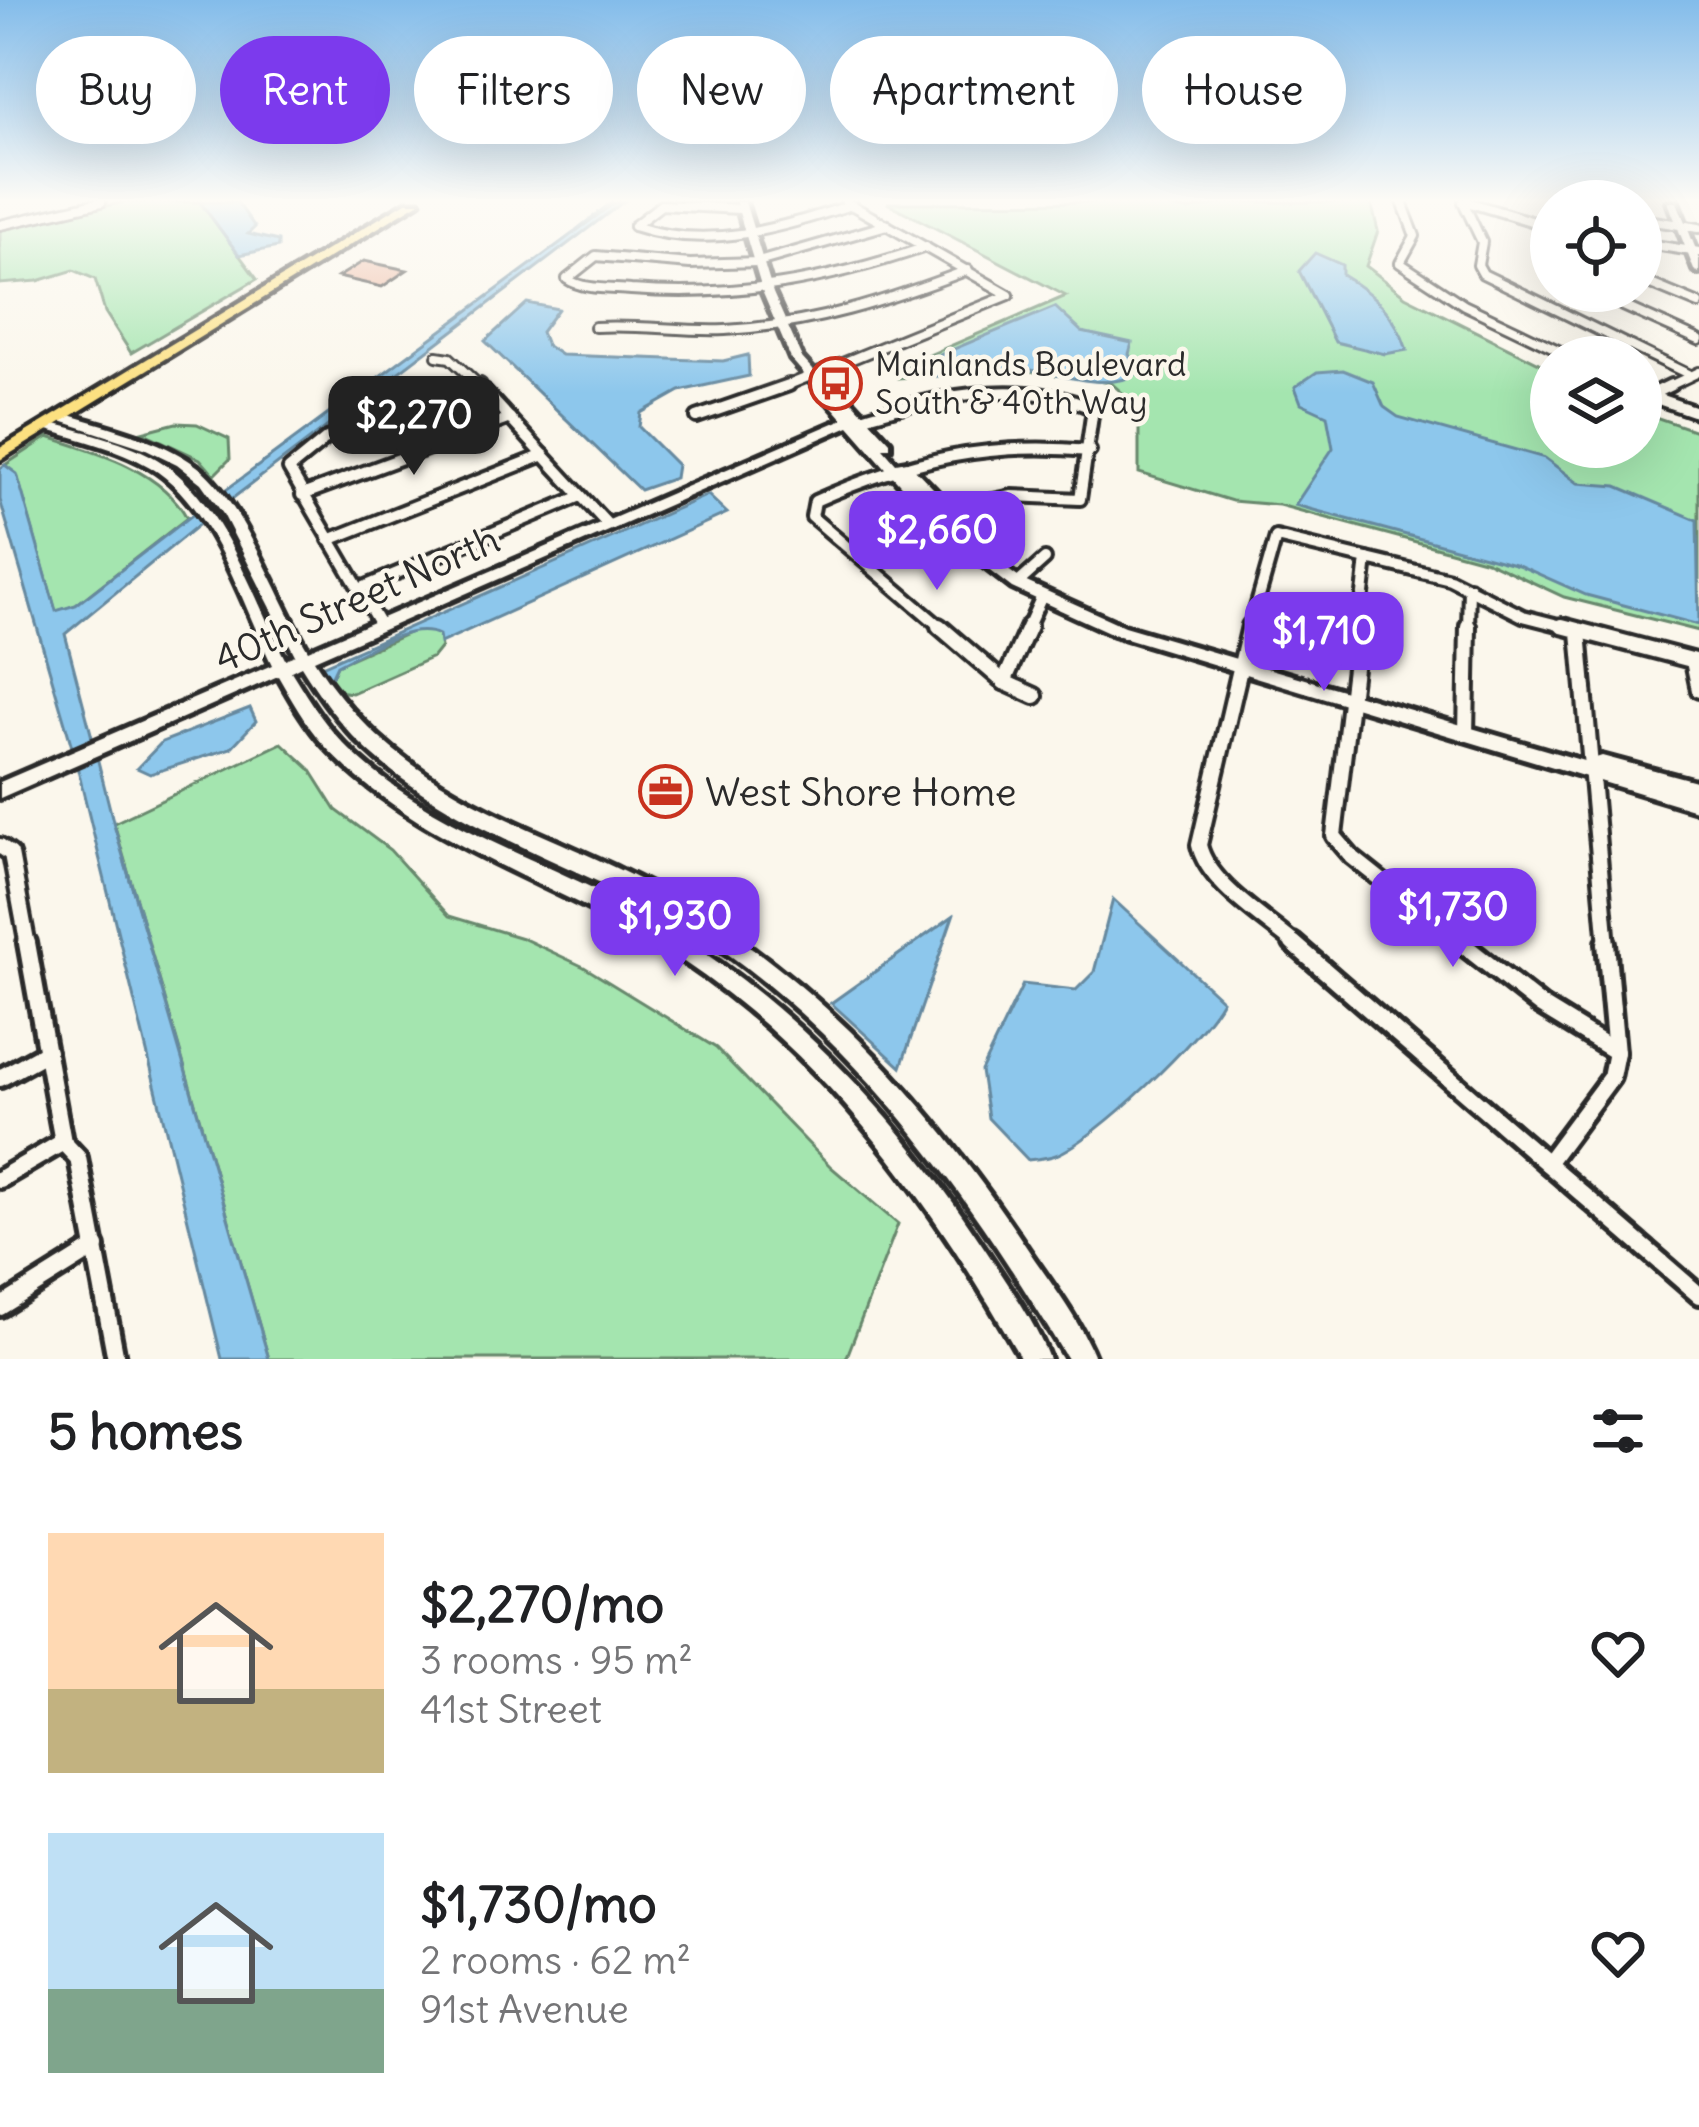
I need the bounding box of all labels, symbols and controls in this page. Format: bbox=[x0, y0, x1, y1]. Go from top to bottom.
chip: Buy bbox=[36, 36, 196, 144]
chip: Rent bbox=[220, 36, 390, 144]
chip: Filters bbox=[414, 36, 613, 144]
chip: New bbox=[637, 36, 806, 144]
chip: Apartment bbox=[830, 36, 1118, 144]
chip: House bbox=[1142, 36, 1346, 144]
map controls bbox=[1530, 180, 1662, 468]
button: locate bbox=[1530, 180, 1662, 312]
button: layers bbox=[1530, 336, 1662, 468]
place label: Mainlands Boulevard South & 40th Way bbox=[875, 343, 1186, 423]
bus stop icon: Mainlands Boulevard South & 40th Way bbox=[808, 355, 864, 411]
pin: $2,270 bbox=[316, 376, 512, 478]
text: $2,270 bbox=[355, 390, 473, 439]
pin: $2,660 bbox=[839, 491, 1035, 593]
text: $2,660 bbox=[876, 505, 998, 554]
street label: 40th Street North bbox=[207, 514, 507, 684]
pin: $1,710 bbox=[1226, 592, 1422, 694]
text: $1,710 bbox=[1272, 606, 1376, 655]
office icon: West Shore Home bbox=[638, 764, 694, 820]
place label: West Shore Home bbox=[705, 768, 1017, 817]
pin: $1,730 bbox=[1355, 868, 1551, 970]
pin: $1,930 bbox=[577, 877, 773, 979]
text: $1,730 bbox=[1397, 882, 1509, 931]
text: $1,930 bbox=[618, 891, 732, 940]
icon: filters bbox=[1585, 1398, 1651, 1464]
text: 5 homes bbox=[48, 1399, 243, 1463]
text: $2,270/mo bbox=[420, 1572, 664, 1636]
icon: home bbox=[144, 1581, 288, 1725]
icon: heart bbox=[1585, 1620, 1651, 1686]
text: 3 rooms · 95 m² bbox=[420, 1636, 693, 1685]
text: 41st Street bbox=[420, 1685, 602, 1734]
text: $1,730/mo bbox=[420, 1872, 657, 1936]
icon: home bbox=[144, 1881, 288, 2025]
icon: heart bbox=[1585, 1920, 1651, 1986]
text: 2 rooms · 62 m² bbox=[420, 1936, 691, 1985]
text: 91st Avenue bbox=[420, 1985, 629, 2034]

